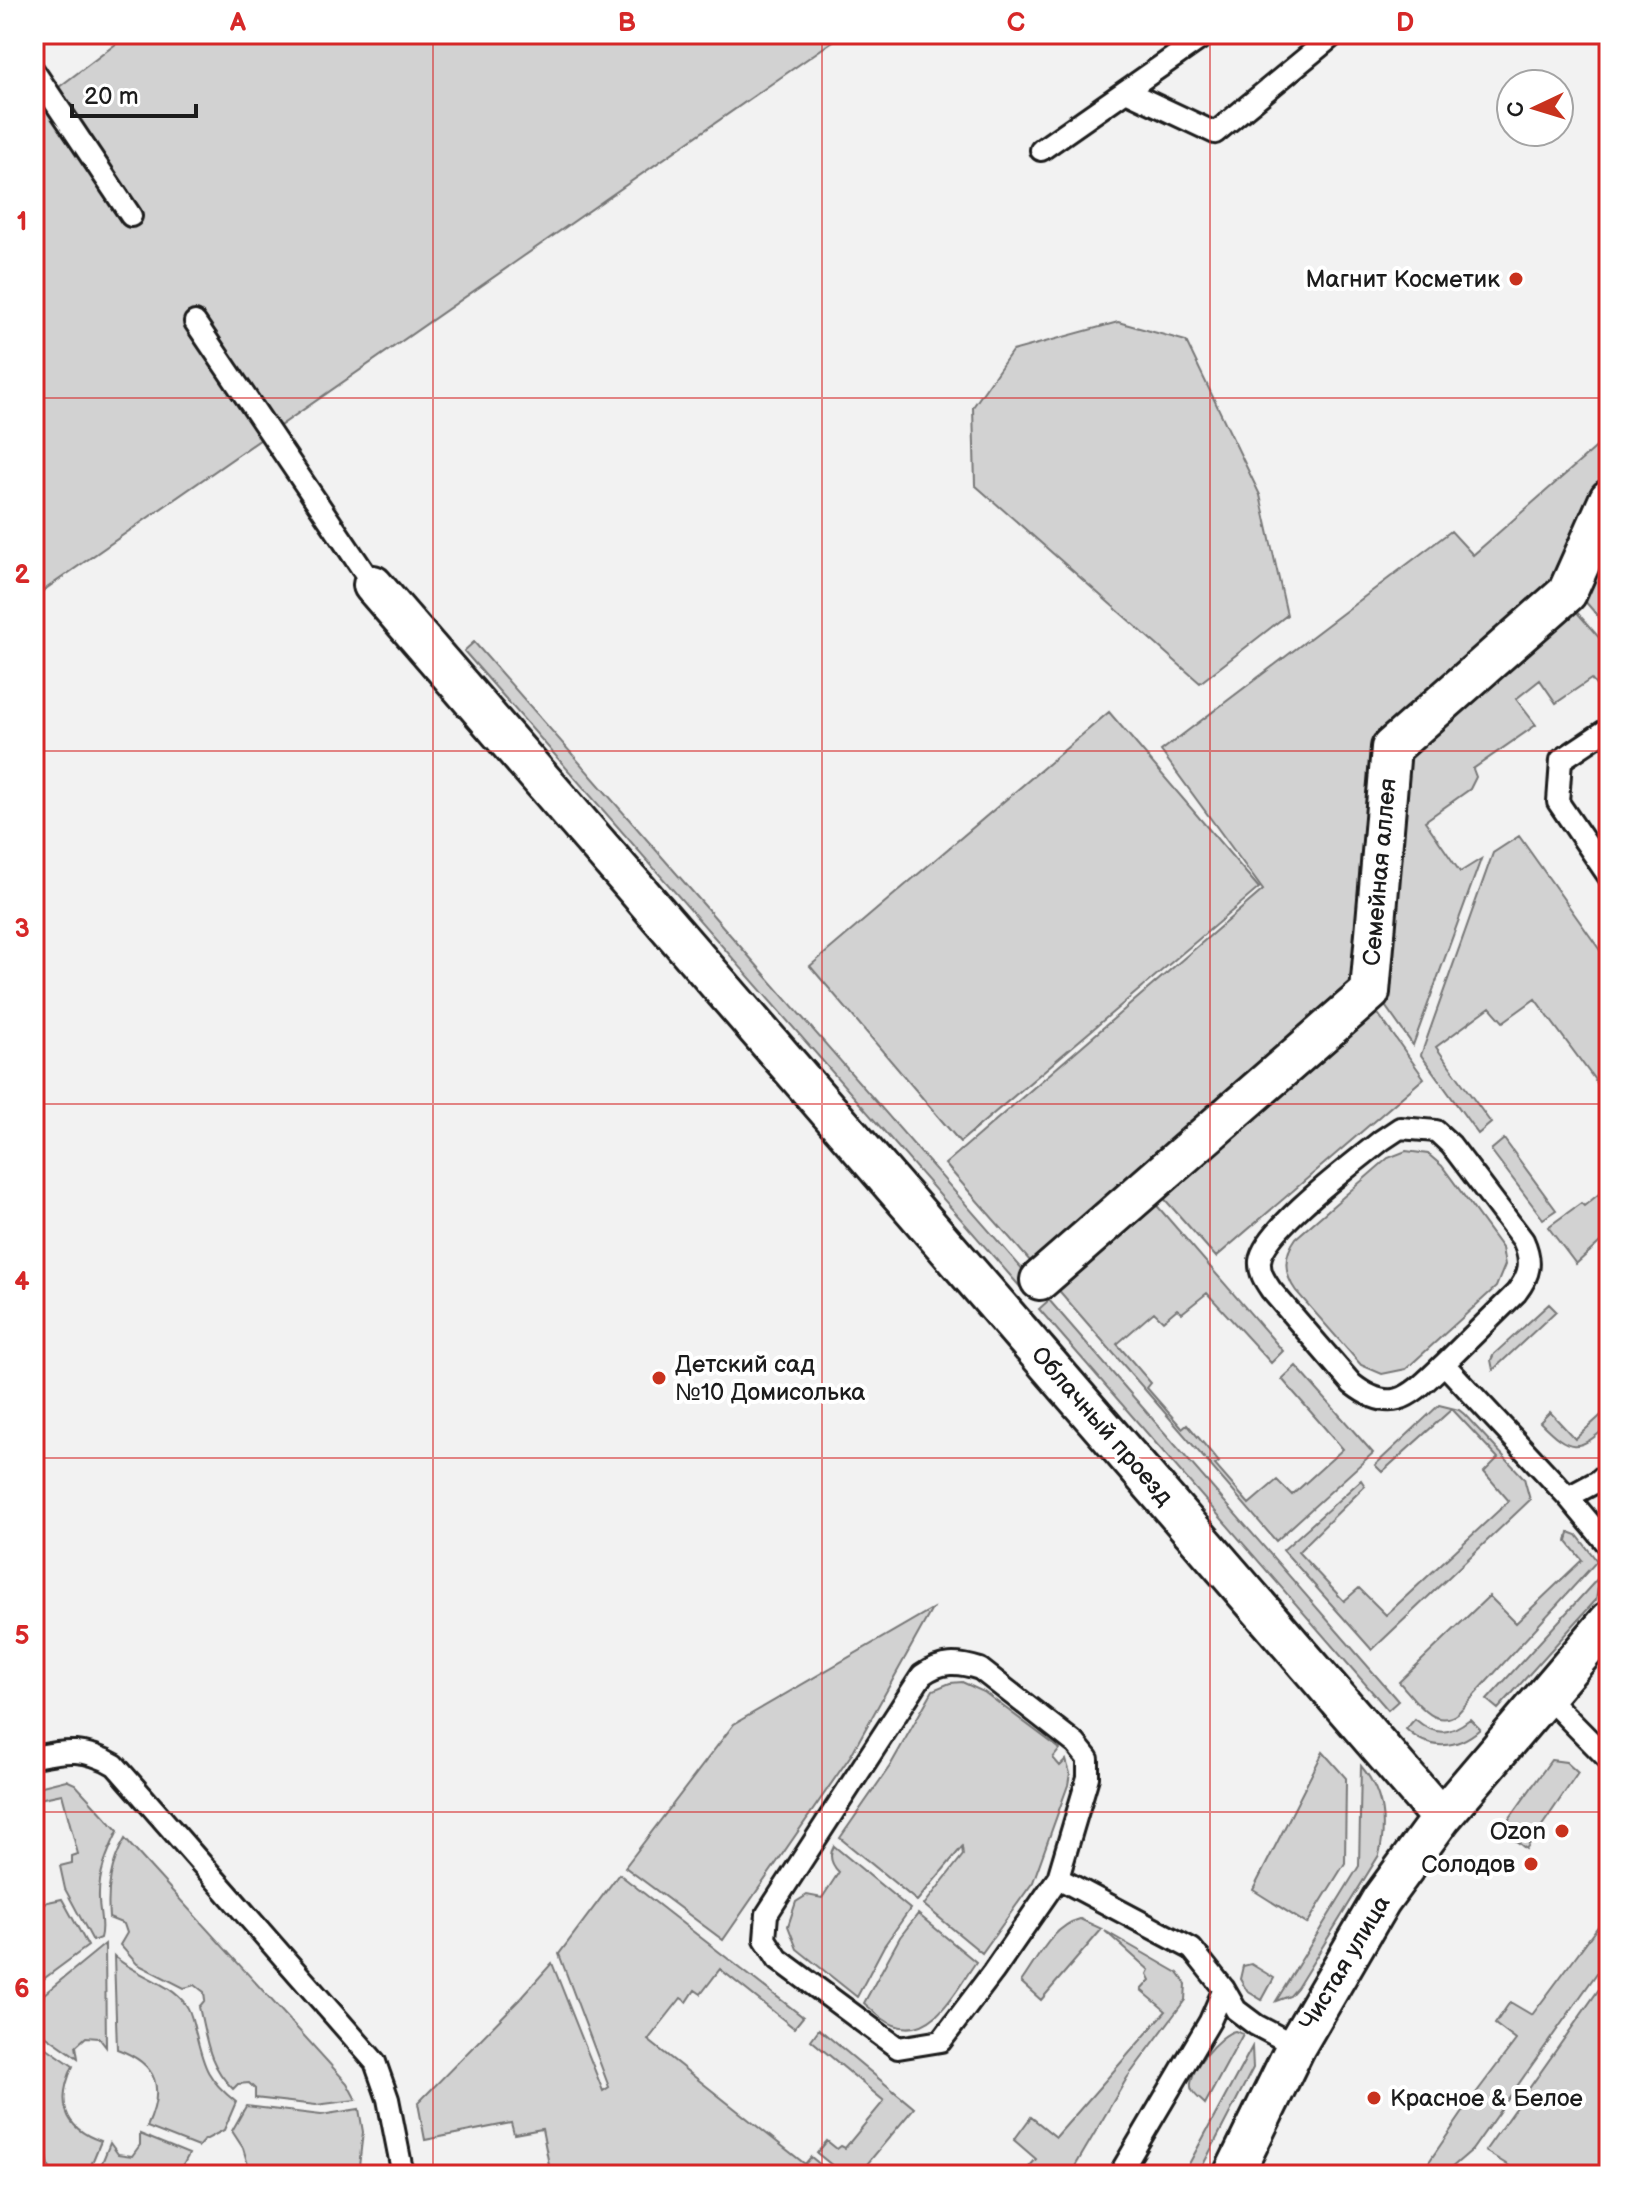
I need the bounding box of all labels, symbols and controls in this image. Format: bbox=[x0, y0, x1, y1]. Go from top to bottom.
text: A bbox=[229, 8, 246, 39]
text: B bbox=[618, 8, 636, 39]
text: C bbox=[1007, 8, 1025, 39]
text: D bbox=[1396, 8, 1414, 39]
scale bar bbox=[72, 68, 196, 118]
north arrow bbox=[1495, 68, 1575, 148]
text: 20 m bbox=[84, 82, 139, 111]
text: С bbox=[1503, 101, 1531, 118]
text: 1 bbox=[17, 207, 27, 238]
place label: Магнит Косметик bbox=[1305, 265, 1500, 294]
marker: Магнит Косметик bbox=[1507, 270, 1525, 288]
text: 2 bbox=[14, 560, 30, 591]
street label: Семейная аллея bbox=[1357, 777, 1403, 967]
text: 3 bbox=[14, 914, 30, 945]
text: 4 bbox=[14, 1267, 30, 1298]
street label: Облачный проезд bbox=[1025, 1341, 1179, 1512]
place label: Детский сад №10 Домисолька bbox=[675, 1350, 865, 1407]
marker: Детский сад №10 Домисолька bbox=[650, 1369, 668, 1387]
text: 5 bbox=[14, 1621, 30, 1652]
place label: Ozon bbox=[1490, 1817, 1546, 1846]
marker: Ozon bbox=[1553, 1822, 1571, 1840]
place label: Солодов bbox=[1421, 1850, 1515, 1879]
marker: Солодов bbox=[1522, 1855, 1540, 1873]
street label: Чистая улица bbox=[1293, 1890, 1397, 2036]
text: 6 bbox=[14, 1974, 30, 2005]
place label: Красное & Белое bbox=[1390, 2084, 1583, 2113]
marker: Красное & Белое bbox=[1365, 2089, 1383, 2107]

